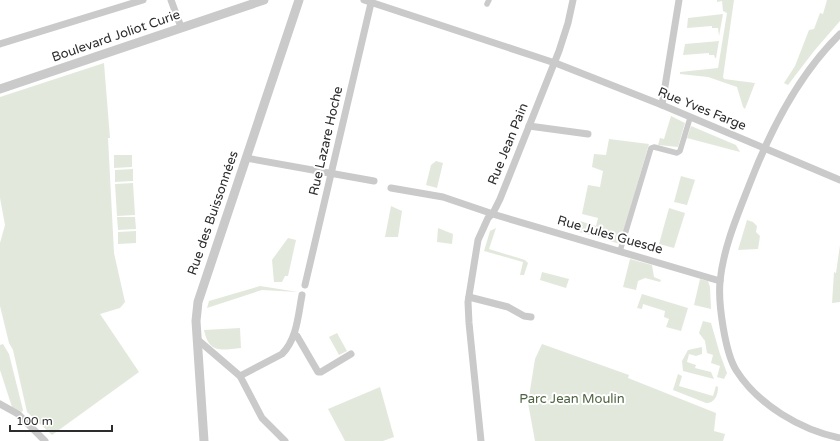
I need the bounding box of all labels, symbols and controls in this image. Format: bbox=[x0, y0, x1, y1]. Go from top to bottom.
street label: Boulevard Joliot Curie bbox=[50, 6, 182, 66]
street label: Rue Yves Farge bbox=[655, 84, 749, 134]
street label: Rue Lazare Hoche bbox=[306, 85, 346, 197]
street label: Rue Jean Pain bbox=[484, 101, 532, 187]
street label: Rue des Buissonnées bbox=[184, 149, 242, 277]
street label: Rue Jules Guesde bbox=[555, 212, 665, 258]
park label: Parc Jean Moulin bbox=[519, 391, 625, 407]
scale bar bbox=[10, 407, 112, 433]
text: 100 m bbox=[16, 414, 53, 428]

